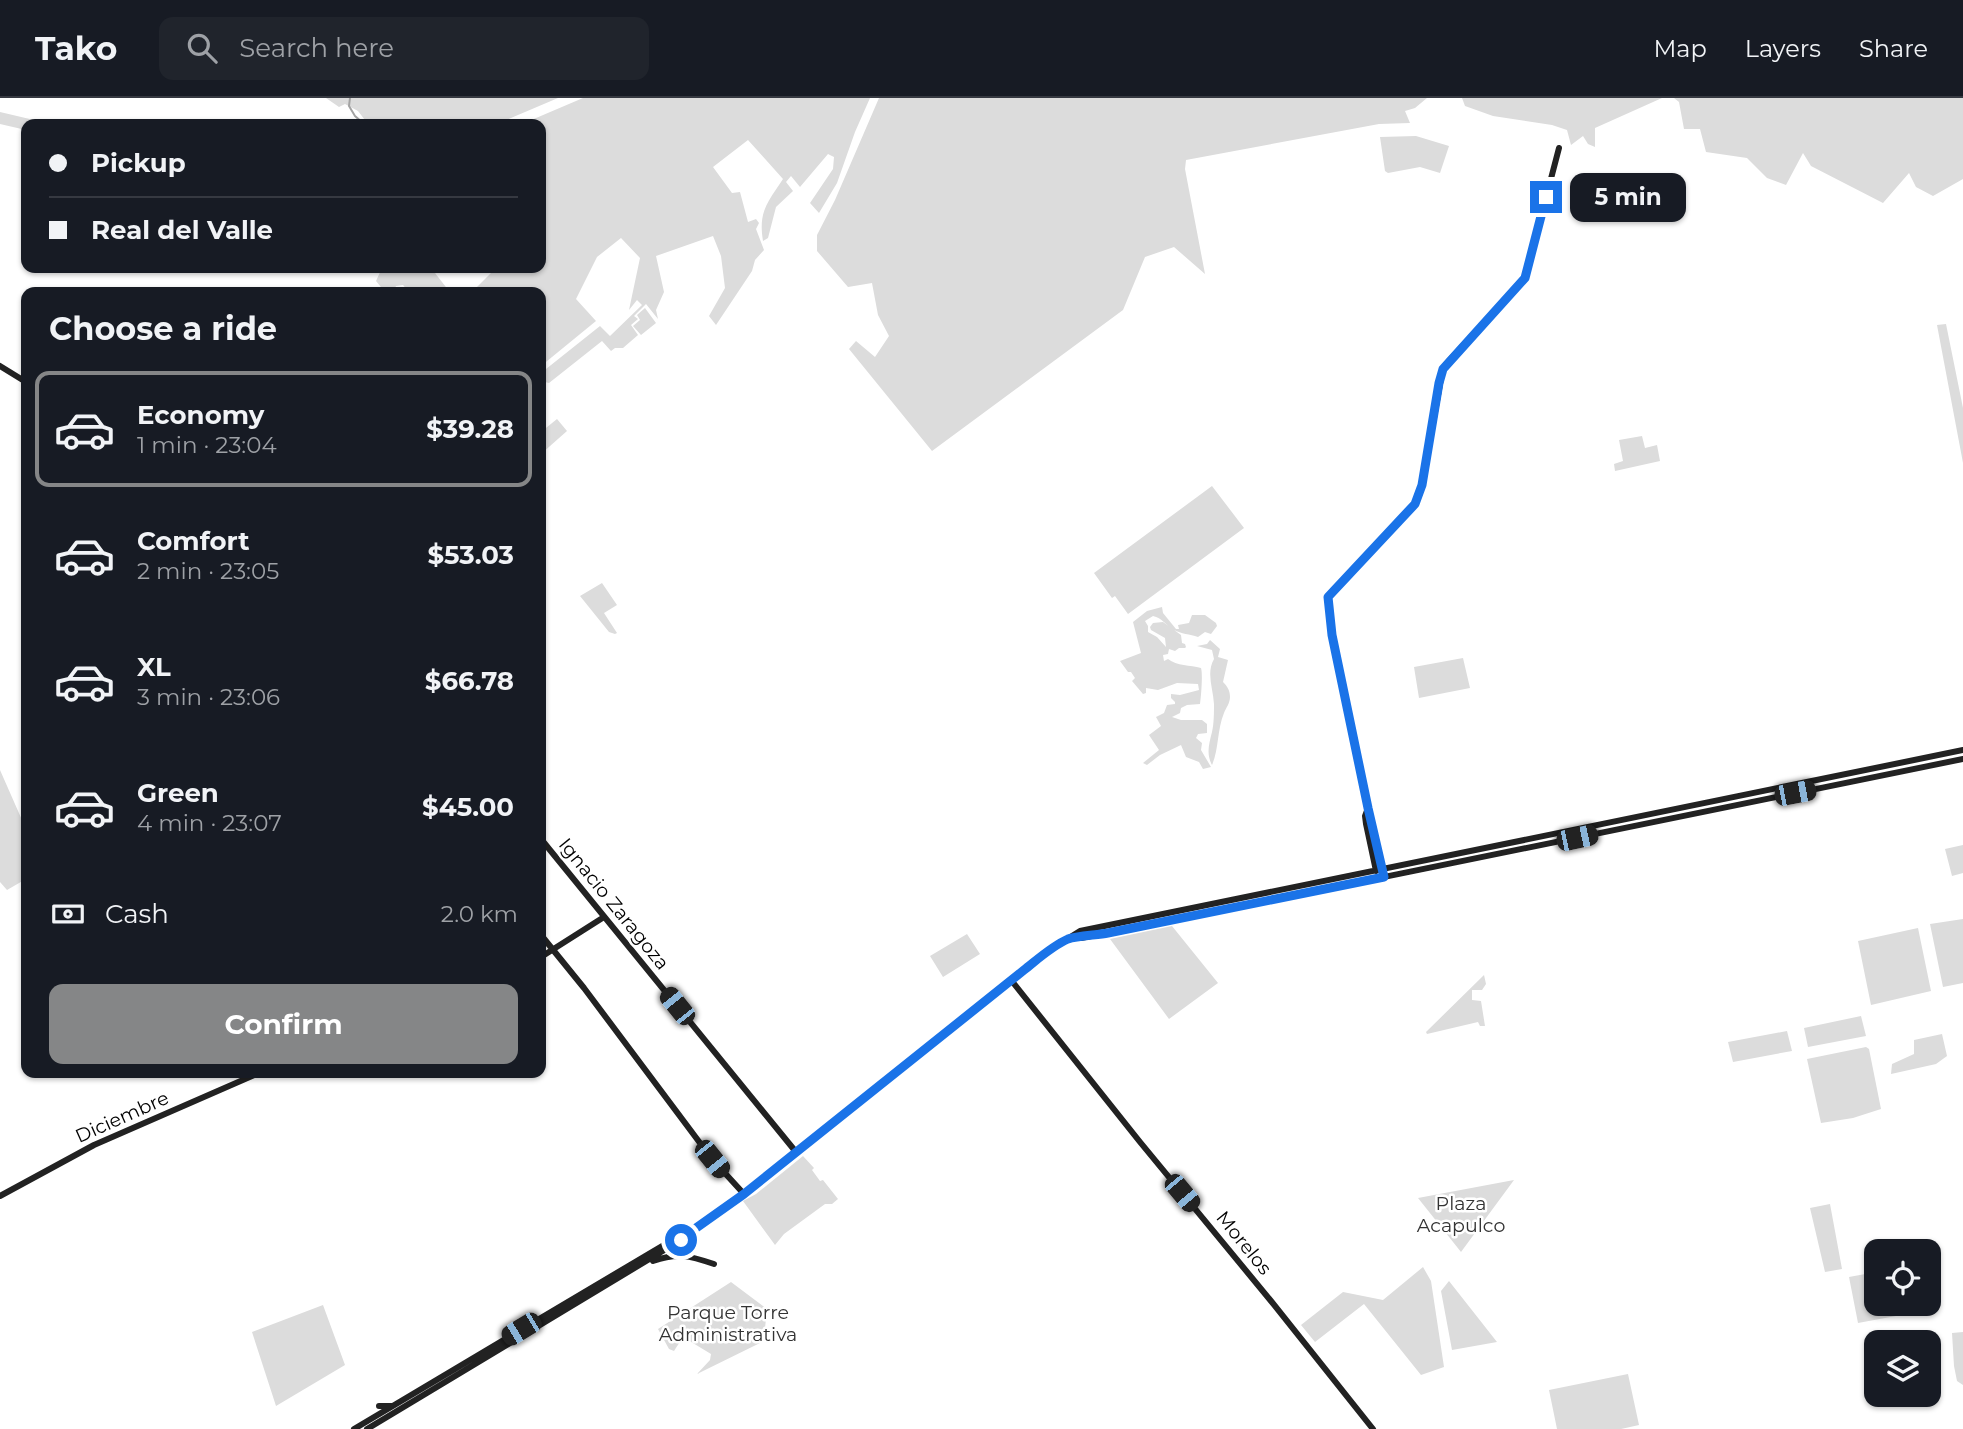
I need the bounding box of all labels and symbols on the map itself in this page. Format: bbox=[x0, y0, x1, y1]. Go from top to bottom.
callout: 5 min bbox=[1570, 172, 1686, 222]
route end bbox=[1530, 181, 1562, 213]
car bbox=[1773, 779, 1818, 807]
car bbox=[1555, 823, 1600, 853]
street label: Ignacio Zaragoza bbox=[554, 834, 674, 974]
car bbox=[656, 983, 699, 1029]
street label: Diciembre bbox=[72, 1086, 172, 1148]
car bbox=[691, 1136, 734, 1182]
car bbox=[1161, 1170, 1204, 1216]
park label: Plaza Acapulco bbox=[1417, 1192, 1505, 1237]
street label: Morelos bbox=[1211, 1207, 1277, 1279]
route start bbox=[665, 1224, 697, 1256]
park label: Parque Torre Administrativa bbox=[659, 1301, 797, 1346]
car bbox=[498, 1309, 545, 1349]

